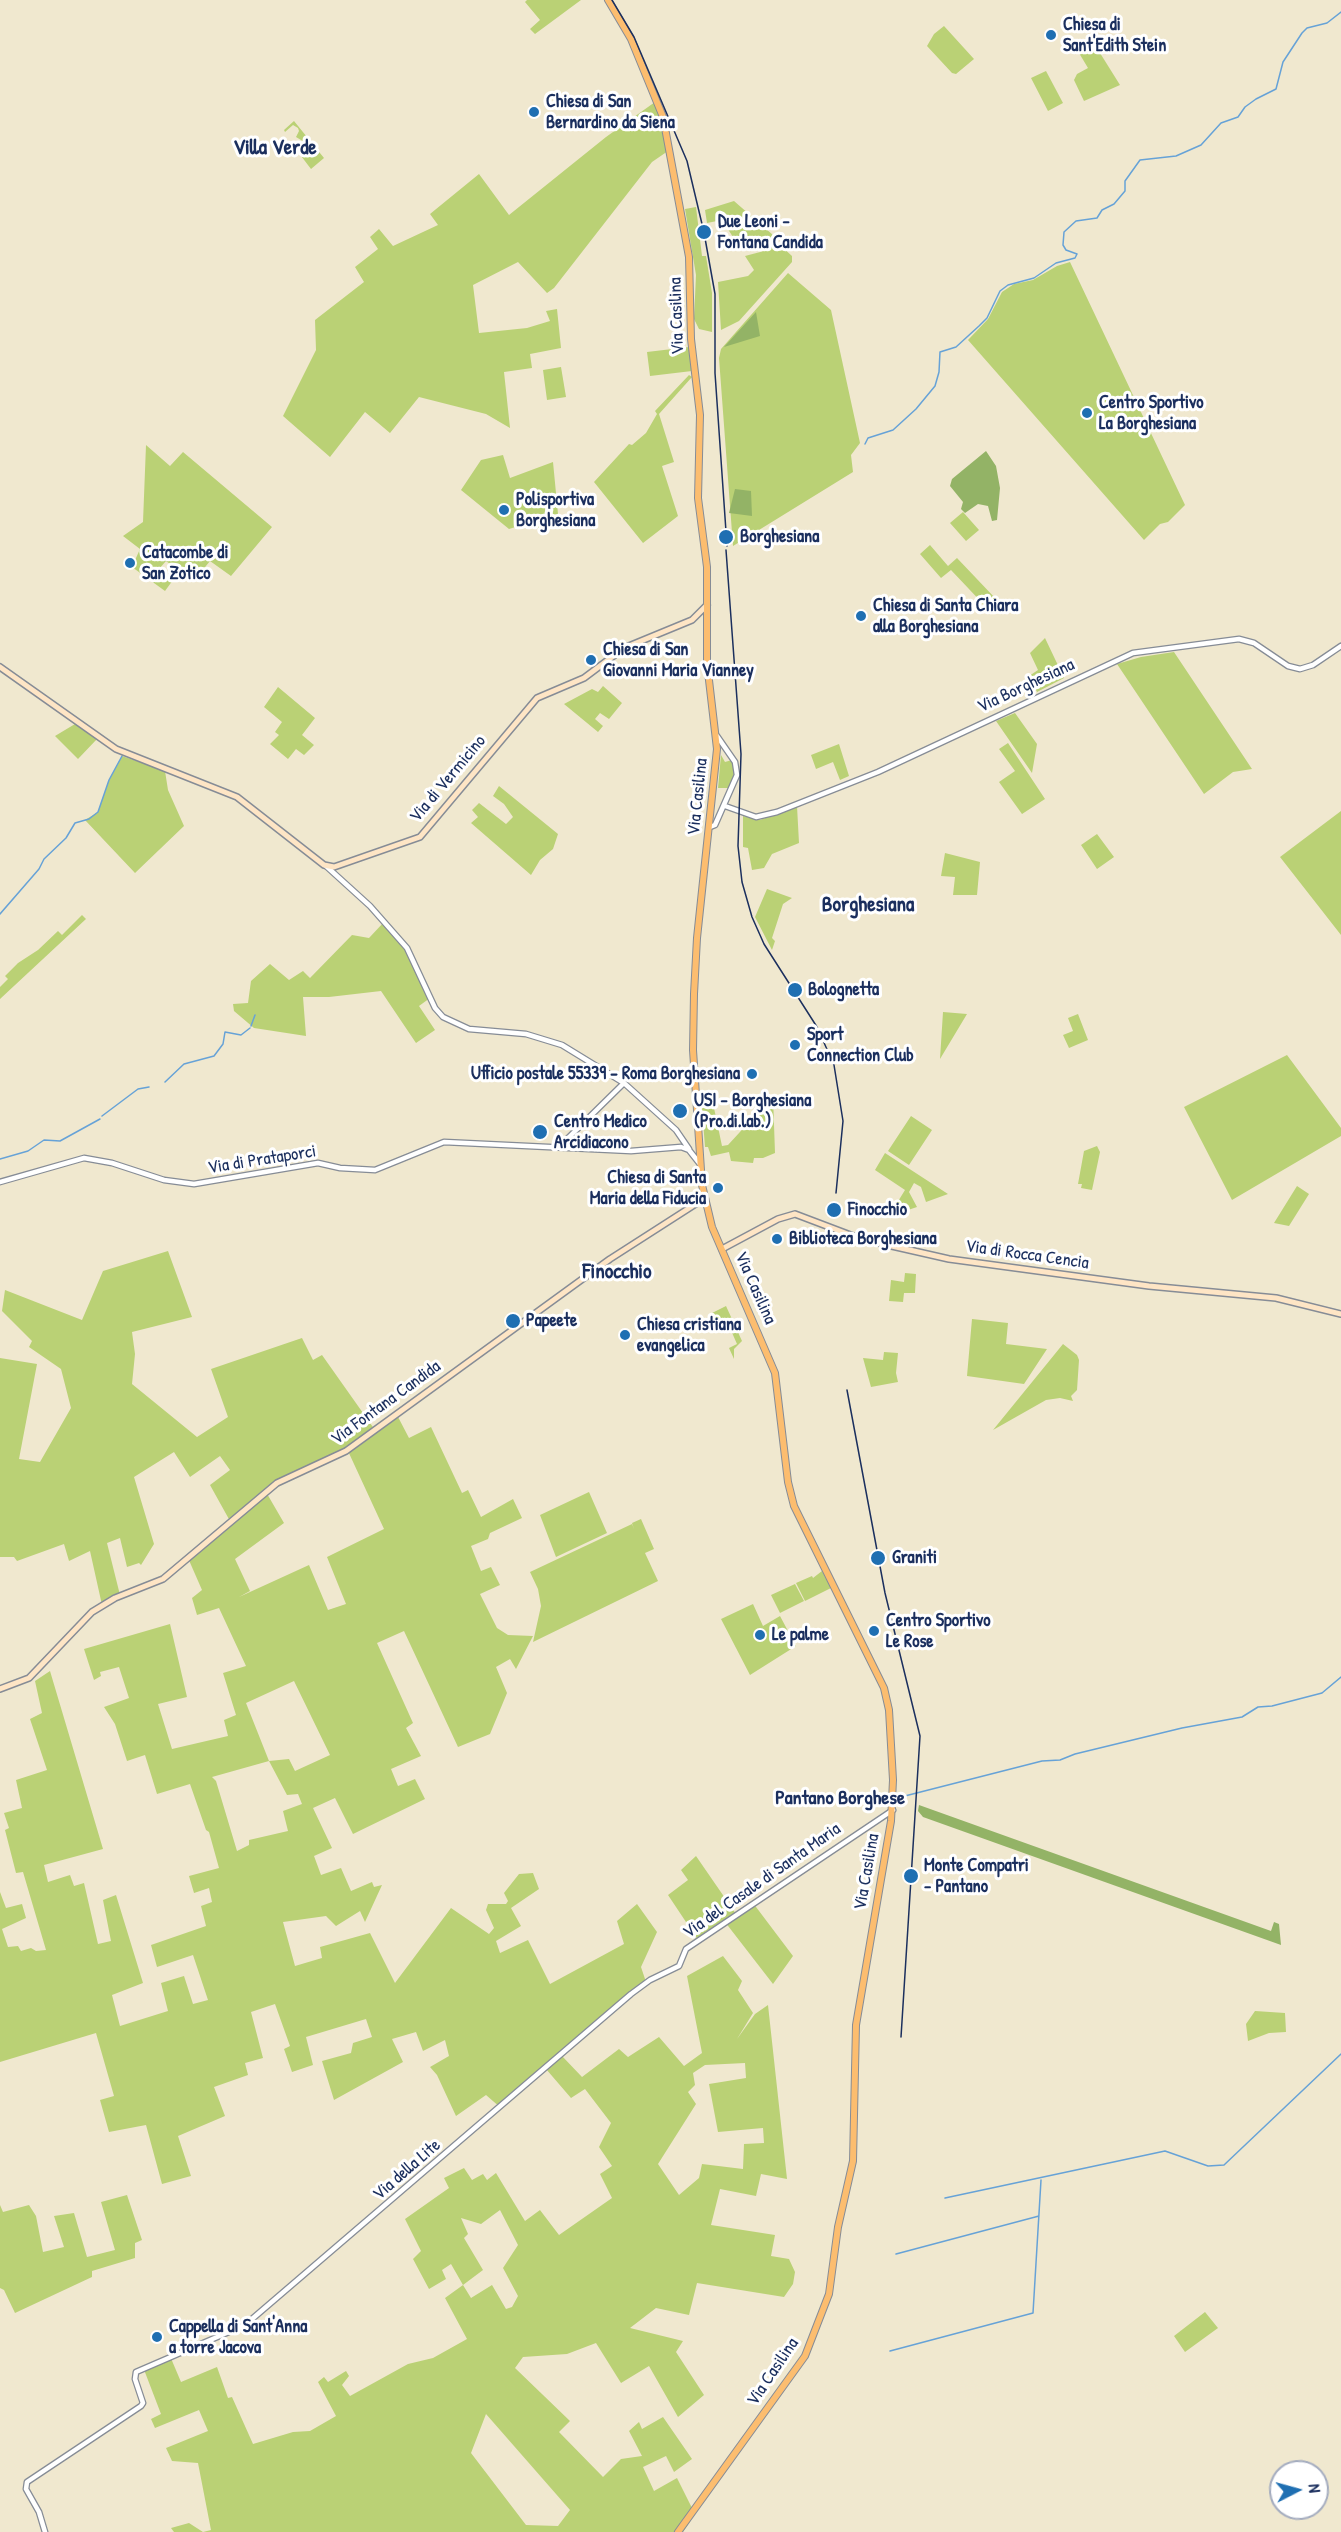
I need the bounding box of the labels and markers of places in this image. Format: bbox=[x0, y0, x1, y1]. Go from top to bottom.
place label: Chiesa di Sant'Edith Stein bbox=[1063, 14, 1166, 57]
marker: Chiesa di Sant'Edith Stein bbox=[1044, 28, 1058, 42]
place label: Chiesa di San Bernardino da Siena bbox=[546, 91, 675, 134]
marker: Chiesa di San Bernardino da Siena bbox=[527, 105, 541, 119]
place label: Due Leoni - Fontana Candida bbox=[718, 211, 823, 254]
marker: Due Leoni - Fontana Candida bbox=[695, 223, 713, 241]
place label: Centro Sportivo La Borghesiana bbox=[1099, 392, 1204, 434]
marker: Centro Sportivo La Borghesiana bbox=[1080, 406, 1094, 420]
place label: Polisportiva Borghesiana bbox=[516, 489, 595, 532]
marker: Polisportiva Borghesiana bbox=[497, 503, 511, 517]
place label: Borghesiana bbox=[740, 526, 819, 548]
marker: Borghesiana bbox=[717, 528, 735, 546]
place label: Catacombe di San Zotico bbox=[142, 542, 228, 584]
marker: Catacombe di San Zotico bbox=[123, 556, 137, 570]
place label: Chiesa di Santa Chiara alla Borghesiana bbox=[873, 595, 1018, 638]
marker: Chiesa di Santa Chiara alla Borghesiana bbox=[854, 609, 868, 623]
place label: Chiesa di San Giovanni Maria Vianney bbox=[603, 639, 754, 682]
marker: Chiesa di San Giovanni Maria Vianney bbox=[584, 653, 598, 667]
place label: Bolognetta bbox=[808, 979, 879, 1001]
marker: Bolognetta bbox=[786, 981, 804, 999]
place label: Sport Connection Club bbox=[807, 1024, 914, 1066]
marker: Sport Connection Club bbox=[788, 1038, 802, 1052]
place label: Ufficio postale 55339 – Roma Borghesiana bbox=[471, 1063, 740, 1085]
marker: Ufficio postale 55339 – Roma Borghesiana bbox=[745, 1067, 759, 1081]
place label: USI - Borghesiana (Pro.di.lab.) bbox=[694, 1090, 811, 1132]
marker: USI - Borghesiana (Pro.di.lab.) bbox=[671, 1102, 689, 1120]
place label: Centro Medico Arcidiacono bbox=[554, 1111, 647, 1154]
marker: Centro Medico Arcidiacono bbox=[531, 1123, 549, 1141]
place label: Chiesa di Santa Maria della Fiducia bbox=[590, 1167, 706, 1210]
marker: Chiesa di Santa Maria della Fiducia bbox=[711, 1181, 725, 1195]
place label: Finocchio bbox=[848, 1199, 907, 1221]
marker: Finocchio bbox=[825, 1201, 843, 1219]
place label: Biblioteca Borghesiana bbox=[789, 1228, 936, 1250]
marker: Biblioteca Borghesiana bbox=[770, 1232, 784, 1246]
place label: Papeete bbox=[526, 1310, 577, 1332]
marker: Papeete bbox=[504, 1312, 522, 1330]
place label: Chiesa cristiana evangelica bbox=[637, 1314, 741, 1356]
marker: Chiesa cristiana evangelica bbox=[618, 1328, 632, 1342]
place label: Graniti bbox=[892, 1547, 937, 1569]
marker: Graniti bbox=[869, 1549, 887, 1567]
place label: Centro Sportivo Le Rose bbox=[886, 1610, 991, 1652]
place label: Le palme bbox=[772, 1624, 829, 1646]
marker: Centro Sportivo Le Rose bbox=[867, 1624, 881, 1638]
marker: Le palme bbox=[753, 1628, 767, 1642]
place label: Monte Compatri - Pantano bbox=[924, 1855, 1029, 1898]
marker: Monte Compatri - Pantano bbox=[902, 1867, 920, 1885]
place label: Cappella di Sant'Anna a torre Jacova bbox=[169, 2316, 307, 2358]
marker: Cappella di Sant'Anna a torre Jacova bbox=[150, 2330, 164, 2344]

